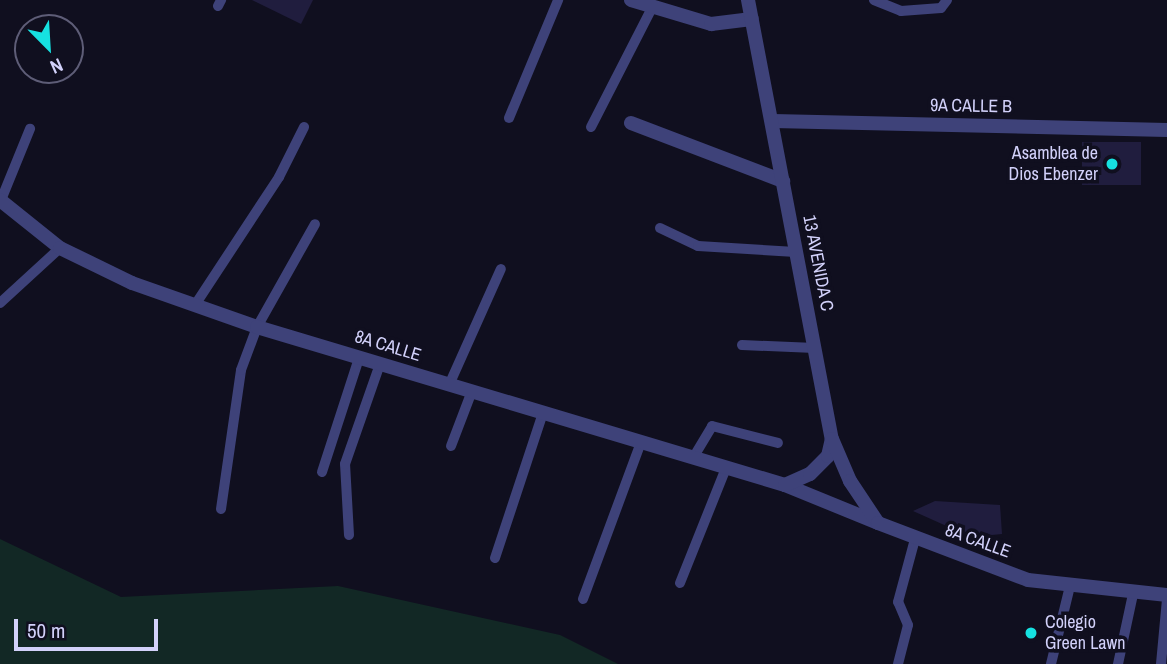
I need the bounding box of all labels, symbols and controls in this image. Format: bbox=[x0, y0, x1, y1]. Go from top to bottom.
north arrow bbox=[14, 14, 84, 84]
text: N bbox=[46, 52, 67, 81]
street label: 9A CALLE B bbox=[929, 94, 1013, 118]
place label: Asamblea de Dios Ebenzer bbox=[1009, 143, 1098, 186]
marker: Asamblea de Dios Ebenzer bbox=[1104, 156, 1120, 172]
street label: 13 AVENIDA C bbox=[798, 212, 838, 314]
street label: 8A CALLE bbox=[352, 326, 424, 366]
street label: 8A CALLE bbox=[942, 519, 1014, 563]
scale bar bbox=[18, 604, 161, 648]
place label: Colegio Green Lawn bbox=[1045, 612, 1125, 654]
text: 50 m bbox=[27, 616, 65, 645]
marker: Colegio Green Lawn bbox=[1023, 625, 1039, 641]

